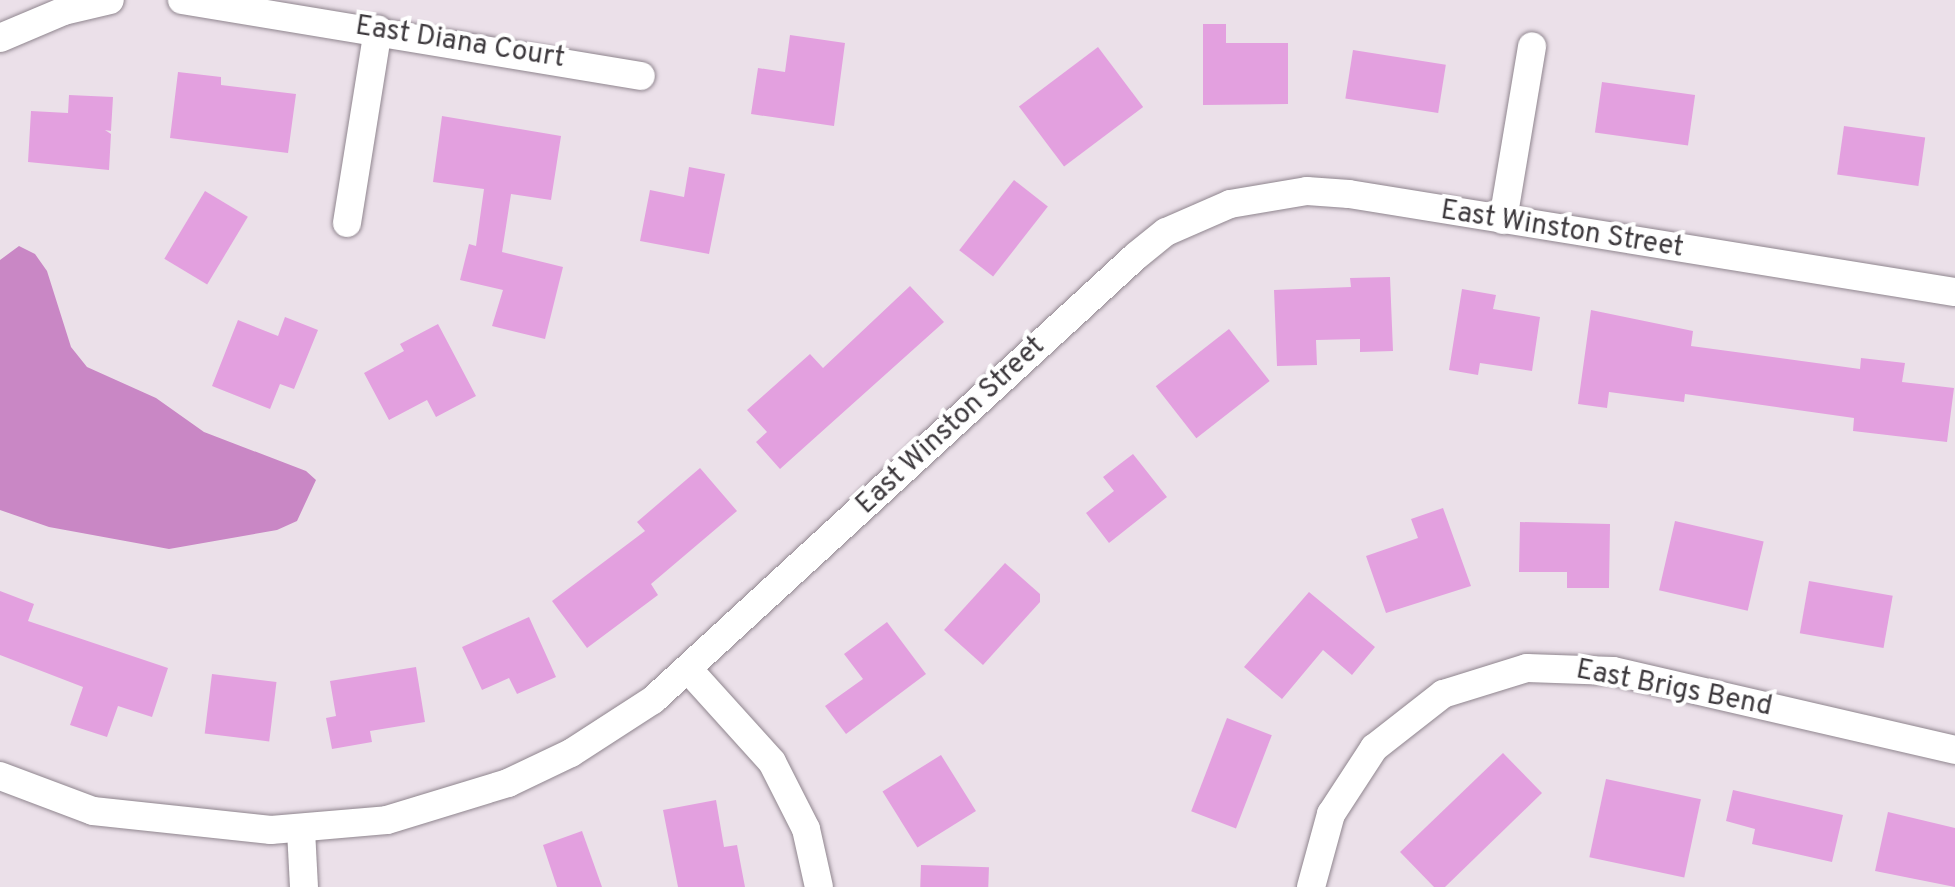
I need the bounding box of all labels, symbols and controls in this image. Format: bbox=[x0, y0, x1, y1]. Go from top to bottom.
street label: East Diana Court bbox=[353, 10, 567, 76]
street label: East Winston Street bbox=[1438, 194, 1686, 266]
street label: East Winston Street bbox=[850, 330, 1052, 522]
street label: East Brigs Bend bbox=[1573, 654, 1775, 724]

